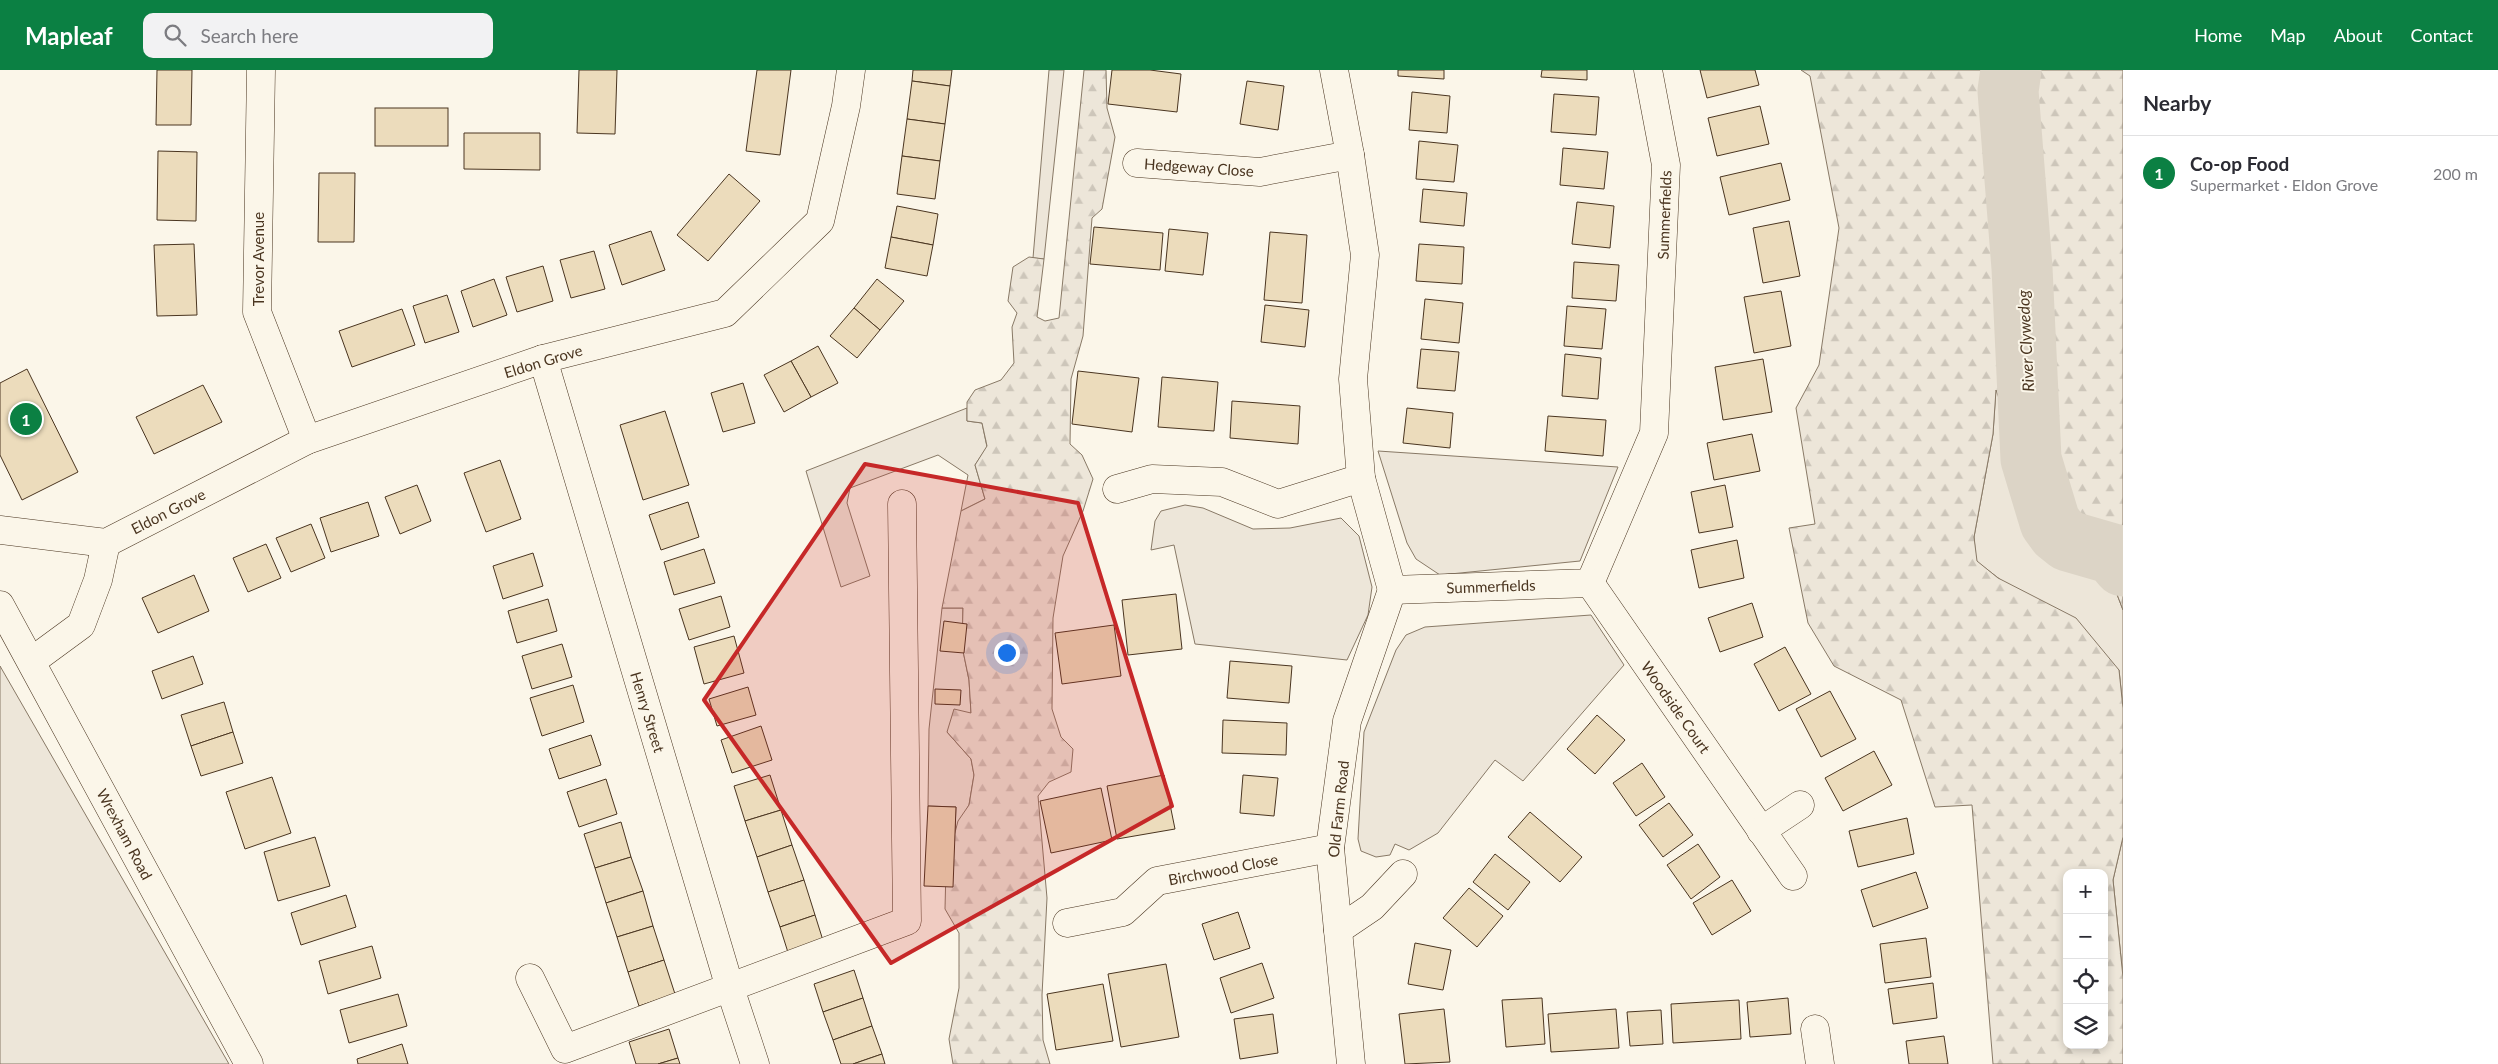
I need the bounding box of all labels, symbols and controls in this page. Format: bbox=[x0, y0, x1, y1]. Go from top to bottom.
search box bbox=[143, 13, 493, 58]
text: Mapleaf bbox=[25, 21, 113, 50]
icon: search bbox=[161, 21, 189, 49]
text: Search here bbox=[201, 24, 299, 47]
text: Home bbox=[2194, 24, 2242, 46]
text: Map bbox=[2270, 24, 2306, 46]
text: About bbox=[2334, 24, 2383, 46]
text: Contact bbox=[2411, 24, 2473, 46]
text: Nearby bbox=[2143, 90, 2211, 115]
text: Co-op Food bbox=[2190, 152, 2289, 175]
street label: Hedgeway Close bbox=[1144, 154, 1254, 180]
text: 1 bbox=[2154, 164, 2164, 183]
text: 200 m bbox=[2433, 164, 2478, 183]
street label: Summerfields bbox=[1653, 170, 1675, 260]
text: Supermarket · Eldon Grove bbox=[2190, 175, 2378, 194]
street label: Trevor Avenue bbox=[249, 212, 267, 306]
water label: River Clywedog bbox=[2013, 289, 2037, 392]
street label: Eldon Grove bbox=[502, 341, 584, 381]
pin: 1 bbox=[10, 400, 42, 438]
street label: Eldon Grove bbox=[128, 485, 208, 537]
street label: Summerfields bbox=[1446, 575, 1536, 597]
your location bbox=[994, 640, 1020, 666]
street label: Woodside Court bbox=[1638, 658, 1715, 757]
street label: Henry Street bbox=[627, 669, 669, 755]
street label: Old Farm Road bbox=[1324, 760, 1352, 858]
street label: Wrexham Road bbox=[93, 785, 157, 883]
street label: Birchwood Close bbox=[1167, 850, 1279, 888]
map controls bbox=[2063, 869, 2108, 1049]
button: + bbox=[2063, 869, 2108, 914]
button: − bbox=[2063, 914, 2108, 959]
button: locate bbox=[2063, 959, 2108, 1004]
button: layers bbox=[2063, 1004, 2108, 1049]

